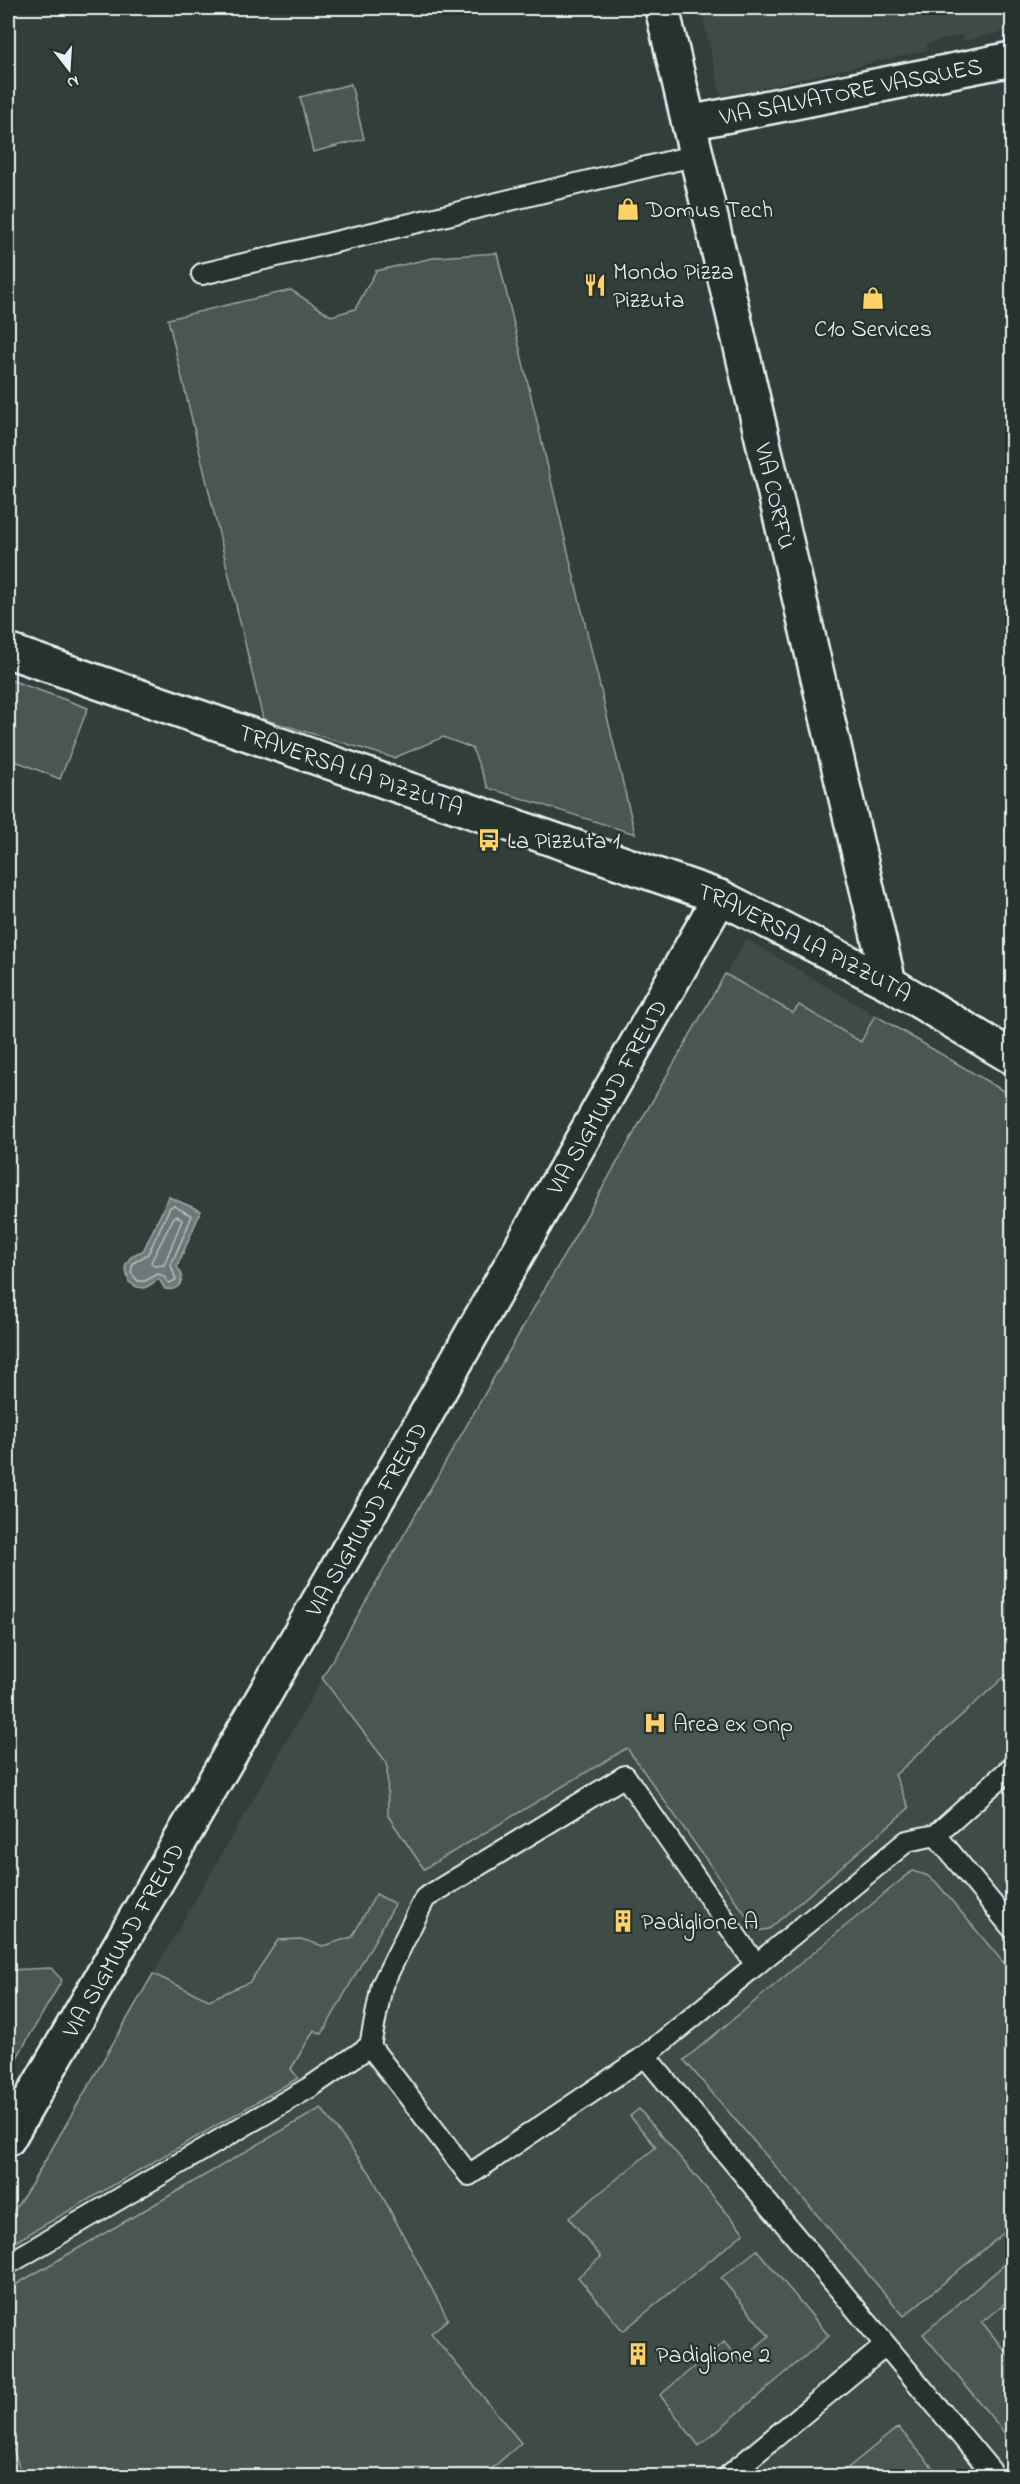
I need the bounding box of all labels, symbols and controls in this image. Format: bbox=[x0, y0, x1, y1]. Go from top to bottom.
north arrow bbox=[39, 39, 99, 99]
street label: VIA SALVATORE VASQUES bbox=[716, 50, 986, 137]
text: N bbox=[64, 68, 81, 95]
place label: Domus Tech bbox=[645, 194, 773, 229]
shop icon: Domus Tech bbox=[615, 196, 641, 222]
place label: Mondo Pizza Pizzuta bbox=[613, 256, 734, 319]
restaurant icon: Mondo Pizza Pizzuta bbox=[582, 272, 608, 298]
shop icon: C10 Services bbox=[860, 285, 886, 311]
place label: C10 Services bbox=[814, 313, 932, 348]
street label: VIA CORFÙ bbox=[744, 439, 803, 553]
street label: TRAVERSA LA PIZZUTA bbox=[233, 717, 468, 827]
place label: La Pizzuta 1 bbox=[507, 825, 620, 860]
bus stop icon: La Pizzuta 1 bbox=[476, 827, 502, 853]
street label: TRAVERSA LA PIZZUTA bbox=[692, 876, 917, 1013]
street label: VIA SIGMUND FREUD bbox=[539, 994, 678, 1203]
street label: VIA SIGMUND FREUD bbox=[298, 1416, 438, 1625]
place label: Area ex Onp bbox=[673, 1708, 793, 1743]
hospital icon: Area ex Onp bbox=[642, 1710, 668, 1736]
street label: VIA SIGMUND FREUD bbox=[55, 1837, 195, 2046]
place label: Padiglione A bbox=[641, 1906, 758, 1941]
building icon: Padiglione A bbox=[610, 1908, 636, 1934]
place label: Padiglione 2 bbox=[656, 2339, 770, 2374]
building icon: Padiglione 2 bbox=[625, 2341, 651, 2367]

